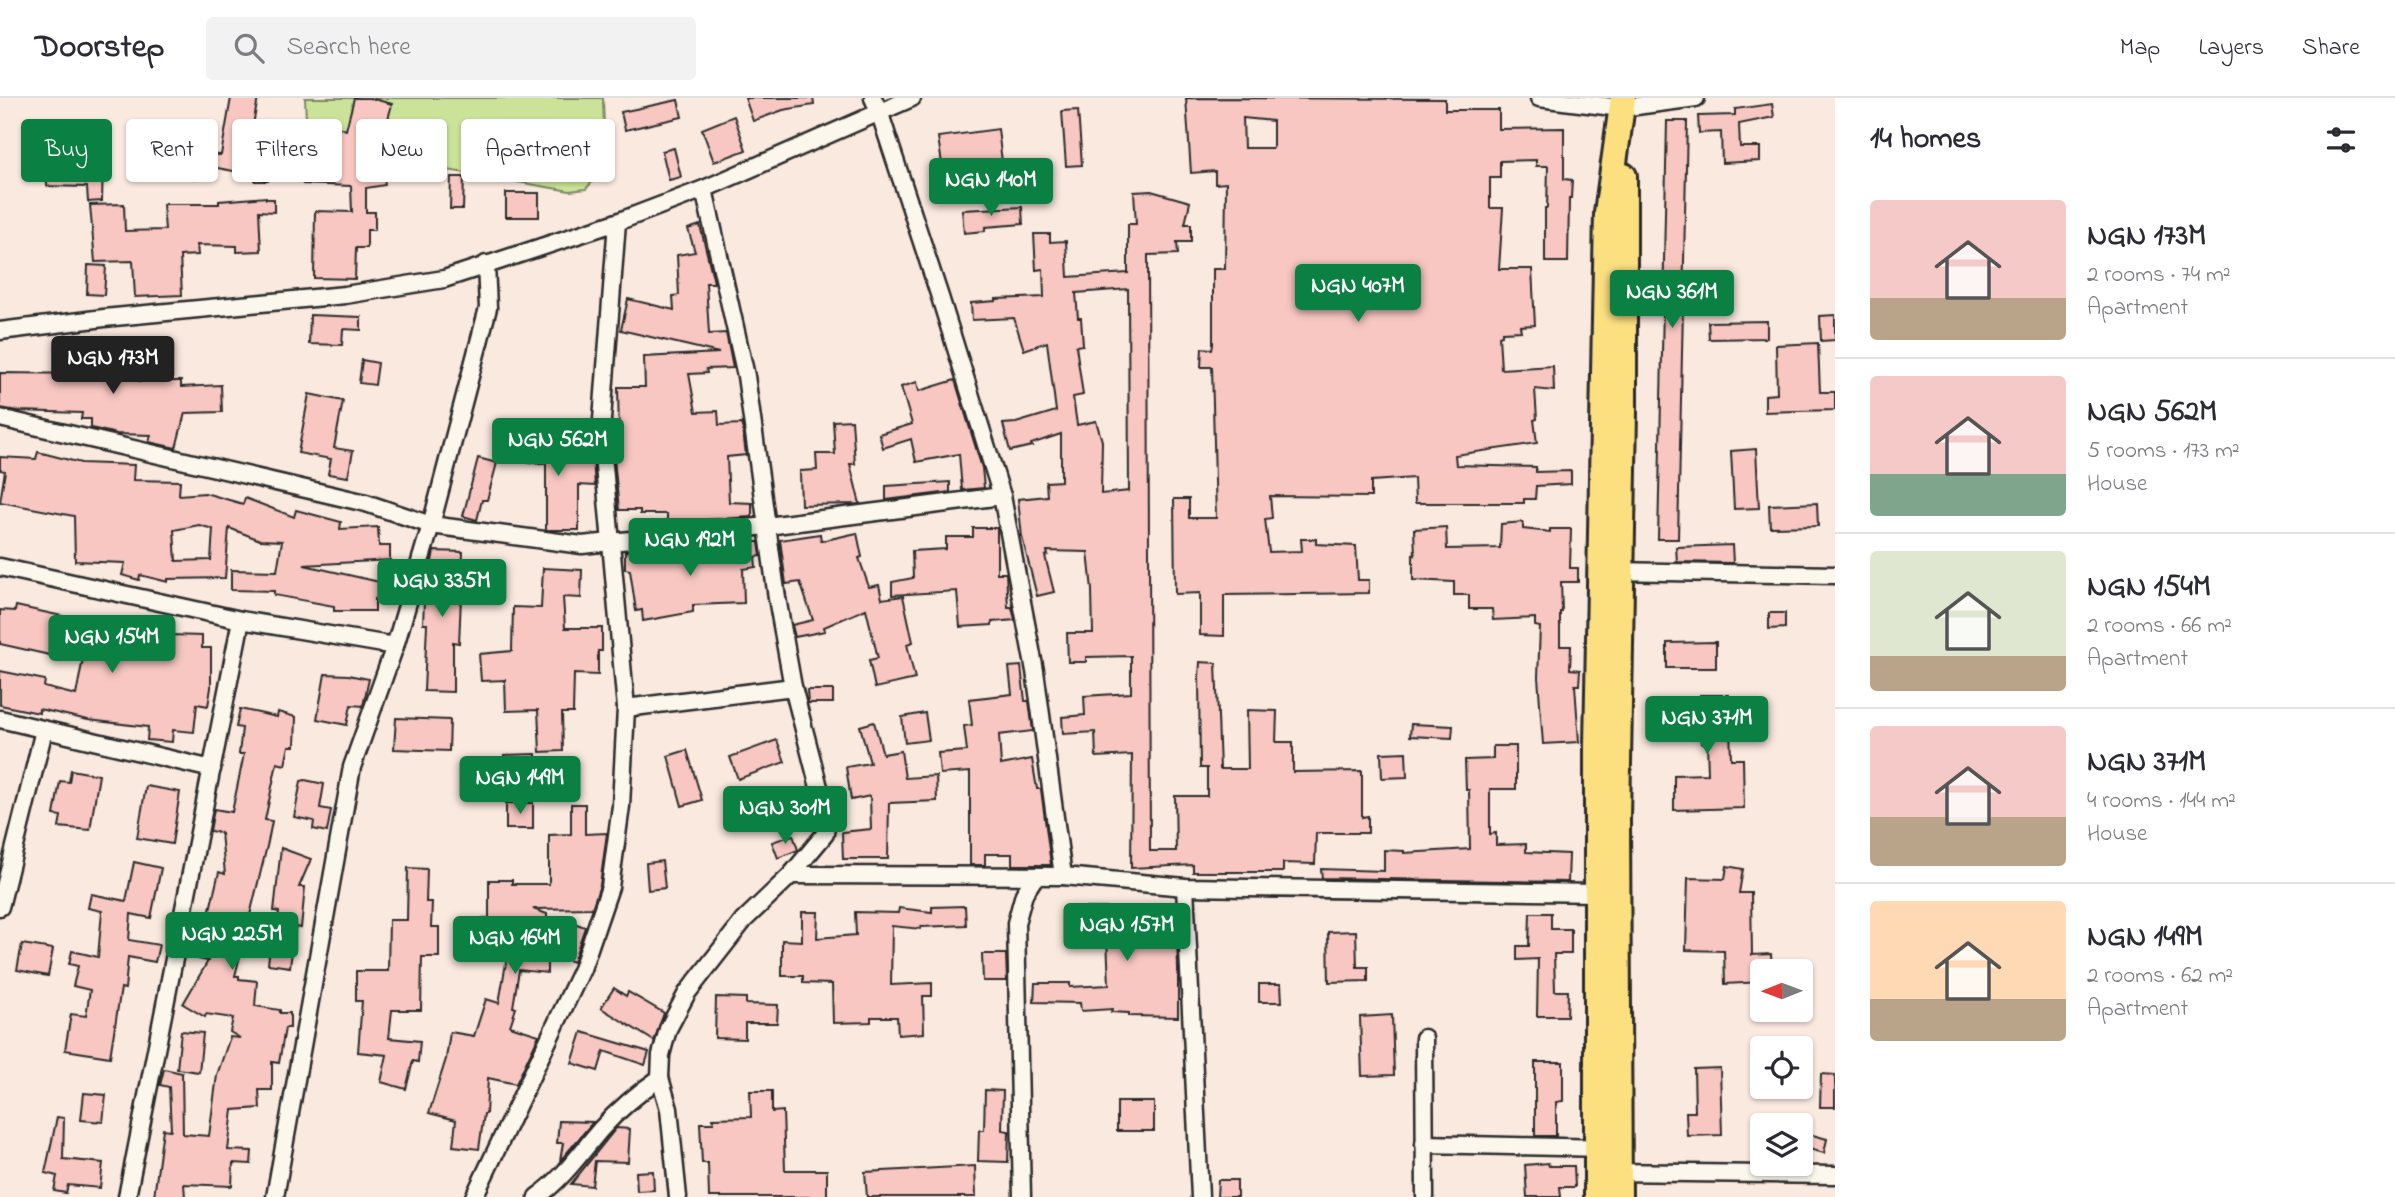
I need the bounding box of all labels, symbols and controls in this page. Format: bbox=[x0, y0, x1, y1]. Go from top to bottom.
search box bbox=[206, 17, 696, 80]
text: Doorstep bbox=[35, 24, 164, 72]
icon: search bbox=[230, 29, 268, 67]
text: Search here bbox=[286, 29, 411, 67]
text: Map bbox=[2120, 31, 2160, 66]
text: Layers bbox=[2198, 31, 2264, 66]
text: Share bbox=[2302, 31, 2360, 66]
text: 14 homes bbox=[1870, 118, 1981, 162]
chip: Buy bbox=[21, 119, 112, 182]
chip: Rent bbox=[126, 119, 218, 182]
chip: Filters bbox=[232, 119, 342, 182]
chip: New bbox=[356, 119, 447, 182]
chip: Apartment bbox=[461, 119, 615, 182]
icon: filters bbox=[2322, 121, 2360, 159]
pin: NGN 140M bbox=[919, 158, 1063, 218]
text: NGN 140M bbox=[945, 164, 1037, 197]
text: NGN 173M bbox=[2087, 215, 2206, 259]
icon: home bbox=[1926, 228, 2010, 312]
text: 2 rooms · 74 m² bbox=[2087, 259, 2231, 292]
pin: NGN 407M bbox=[1286, 264, 1430, 324]
text: NGN 407M bbox=[1311, 270, 1405, 303]
pin: NGN 361M bbox=[1600, 271, 1744, 330]
text: NGN 361M bbox=[1626, 276, 1718, 309]
text: Apartment bbox=[2087, 292, 2188, 325]
pin: NGN 173M bbox=[41, 336, 185, 396]
text: NGN 173M bbox=[67, 342, 159, 375]
text: NGN 562M bbox=[2087, 391, 2217, 435]
icon: home bbox=[1926, 404, 2010, 488]
pin: NGN 562M bbox=[486, 418, 630, 478]
text: NGN 562M bbox=[508, 424, 608, 457]
text: 5 rooms · 173 m² bbox=[2087, 435, 2240, 468]
text: House bbox=[2087, 468, 2147, 501]
pin: NGN 192M bbox=[618, 518, 762, 578]
text: NGN 192M bbox=[645, 524, 735, 557]
pin: NGN 335M bbox=[370, 560, 514, 619]
text: NGN 335M bbox=[393, 565, 491, 598]
text: NGN 154M bbox=[2087, 566, 2211, 610]
icon: home bbox=[1926, 579, 2010, 663]
text: 2 rooms · 66 m² bbox=[2087, 610, 2232, 643]
pin: NGN 154M bbox=[40, 616, 184, 675]
text: NGN 154M bbox=[64, 621, 160, 654]
text: Apartment bbox=[2087, 643, 2188, 676]
pin: NGN 371M bbox=[1635, 696, 1779, 756]
text: NGN 371M bbox=[1661, 702, 1753, 735]
text: NGN 371M bbox=[2087, 741, 2206, 785]
icon: home bbox=[1926, 754, 2010, 838]
pin: NGN 149M bbox=[448, 756, 592, 816]
text: NGN 149M bbox=[476, 762, 564, 795]
text: 4 rooms · 144 m² bbox=[2087, 785, 2236, 818]
pin: NGN 301M bbox=[713, 786, 857, 846]
text: NGN 301M bbox=[739, 792, 831, 825]
text: House bbox=[2087, 818, 2147, 851]
pin: NGN 157M bbox=[1055, 904, 1199, 963]
text: NGN 157M bbox=[1079, 909, 1175, 942]
pin: NGN 225M bbox=[160, 912, 304, 972]
pin: NGN 164M bbox=[443, 916, 587, 976]
text: NGN 149M bbox=[2087, 916, 2203, 960]
text: NGN 225M bbox=[181, 918, 283, 951]
text: NGN 164M bbox=[469, 922, 561, 955]
icon: home bbox=[1926, 929, 2010, 1013]
north arrow bbox=[1750, 959, 1813, 1022]
map controls bbox=[1750, 959, 1813, 1176]
text: 2 rooms · 62 m² bbox=[2087, 960, 2233, 993]
text: Apartment bbox=[2087, 993, 2188, 1026]
button: locate bbox=[1750, 1036, 1813, 1099]
button: layers bbox=[1750, 1113, 1813, 1176]

